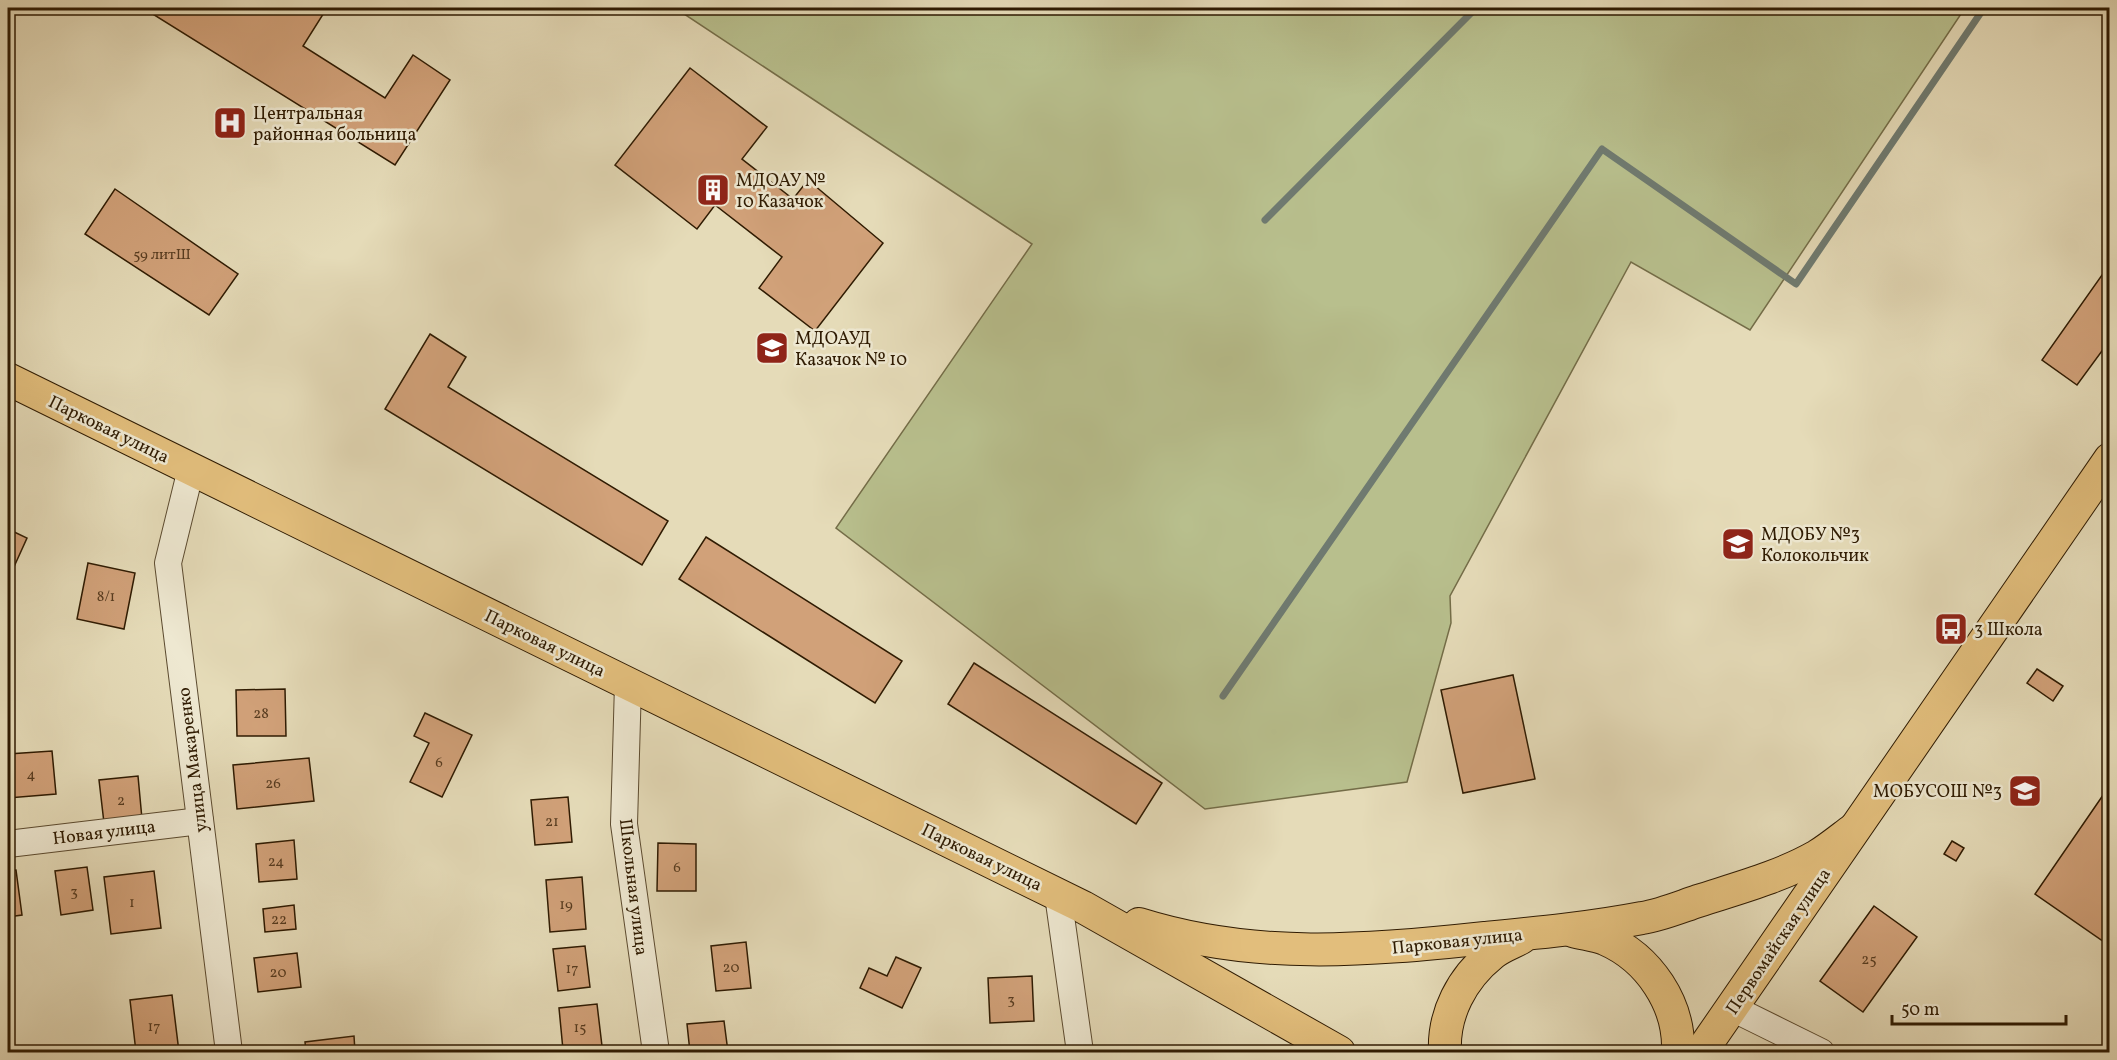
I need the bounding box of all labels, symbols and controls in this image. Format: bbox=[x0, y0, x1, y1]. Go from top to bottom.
place label: Центральная районная больница bbox=[253, 102, 416, 148]
hospital icon: Центральная районная больница bbox=[212, 105, 248, 141]
place label: МДОАУ № 10 Казачок bbox=[736, 169, 825, 215]
building icon: МДОАУ № 10 Казачок bbox=[695, 172, 731, 208]
house number: 59 литШ bbox=[133, 245, 191, 266]
place label: МДОАУД Казачок № 10 bbox=[795, 327, 907, 373]
school or university icon: МДОАУД Казачок № 10 bbox=[754, 330, 790, 366]
street label: Парковая улица bbox=[44, 390, 173, 470]
place label: МДОБУ №3 Колокольчик bbox=[1761, 523, 1869, 569]
school or university icon: МДОБУ №3 Колокольчик bbox=[1720, 526, 1756, 562]
house number: 8/1 bbox=[97, 587, 115, 608]
street label: Парковая улица bbox=[480, 604, 609, 684]
bus stop icon: 3 Школа bbox=[1933, 611, 1969, 647]
place label: 3 Школа bbox=[1974, 618, 2043, 643]
street label: улица Макаренко bbox=[172, 686, 215, 834]
house number: 28 bbox=[253, 704, 269, 725]
house number: 6 bbox=[435, 753, 443, 774]
house number: 4 bbox=[27, 765, 36, 786]
school or university icon: МОБУСОШ №3 bbox=[2007, 773, 2043, 809]
house number: 26 bbox=[265, 774, 281, 795]
place label: МОБУСОШ №3 bbox=[1873, 780, 2002, 805]
house number: 2 bbox=[117, 791, 125, 812]
house number: 21 bbox=[545, 812, 559, 833]
street label: Новая улица bbox=[51, 815, 157, 852]
street label: Школьная улица bbox=[612, 817, 653, 957]
street label: Парковая улица bbox=[917, 818, 1046, 898]
house number: 24 bbox=[268, 852, 284, 873]
house number: 6 bbox=[673, 858, 681, 879]
street label: Первомайская улица bbox=[1721, 864, 1838, 1020]
house number: 3 bbox=[70, 882, 78, 903]
house number: 1 bbox=[129, 893, 135, 914]
house number: 19 bbox=[559, 895, 573, 916]
house number: 22 bbox=[271, 910, 287, 931]
street label: Парковая улица bbox=[1390, 923, 1524, 962]
house number: 25 bbox=[1861, 950, 1877, 971]
house number: 20 bbox=[723, 958, 739, 979]
house number: 17 bbox=[565, 959, 579, 980]
house number: 20 bbox=[270, 963, 286, 984]
scale bar bbox=[1892, 988, 2066, 1026]
house number: 3 bbox=[1007, 990, 1015, 1011]
text: 50 m bbox=[1901, 998, 1940, 1023]
house number: 17 bbox=[147, 1017, 161, 1038]
house number: 15 bbox=[573, 1018, 587, 1039]

